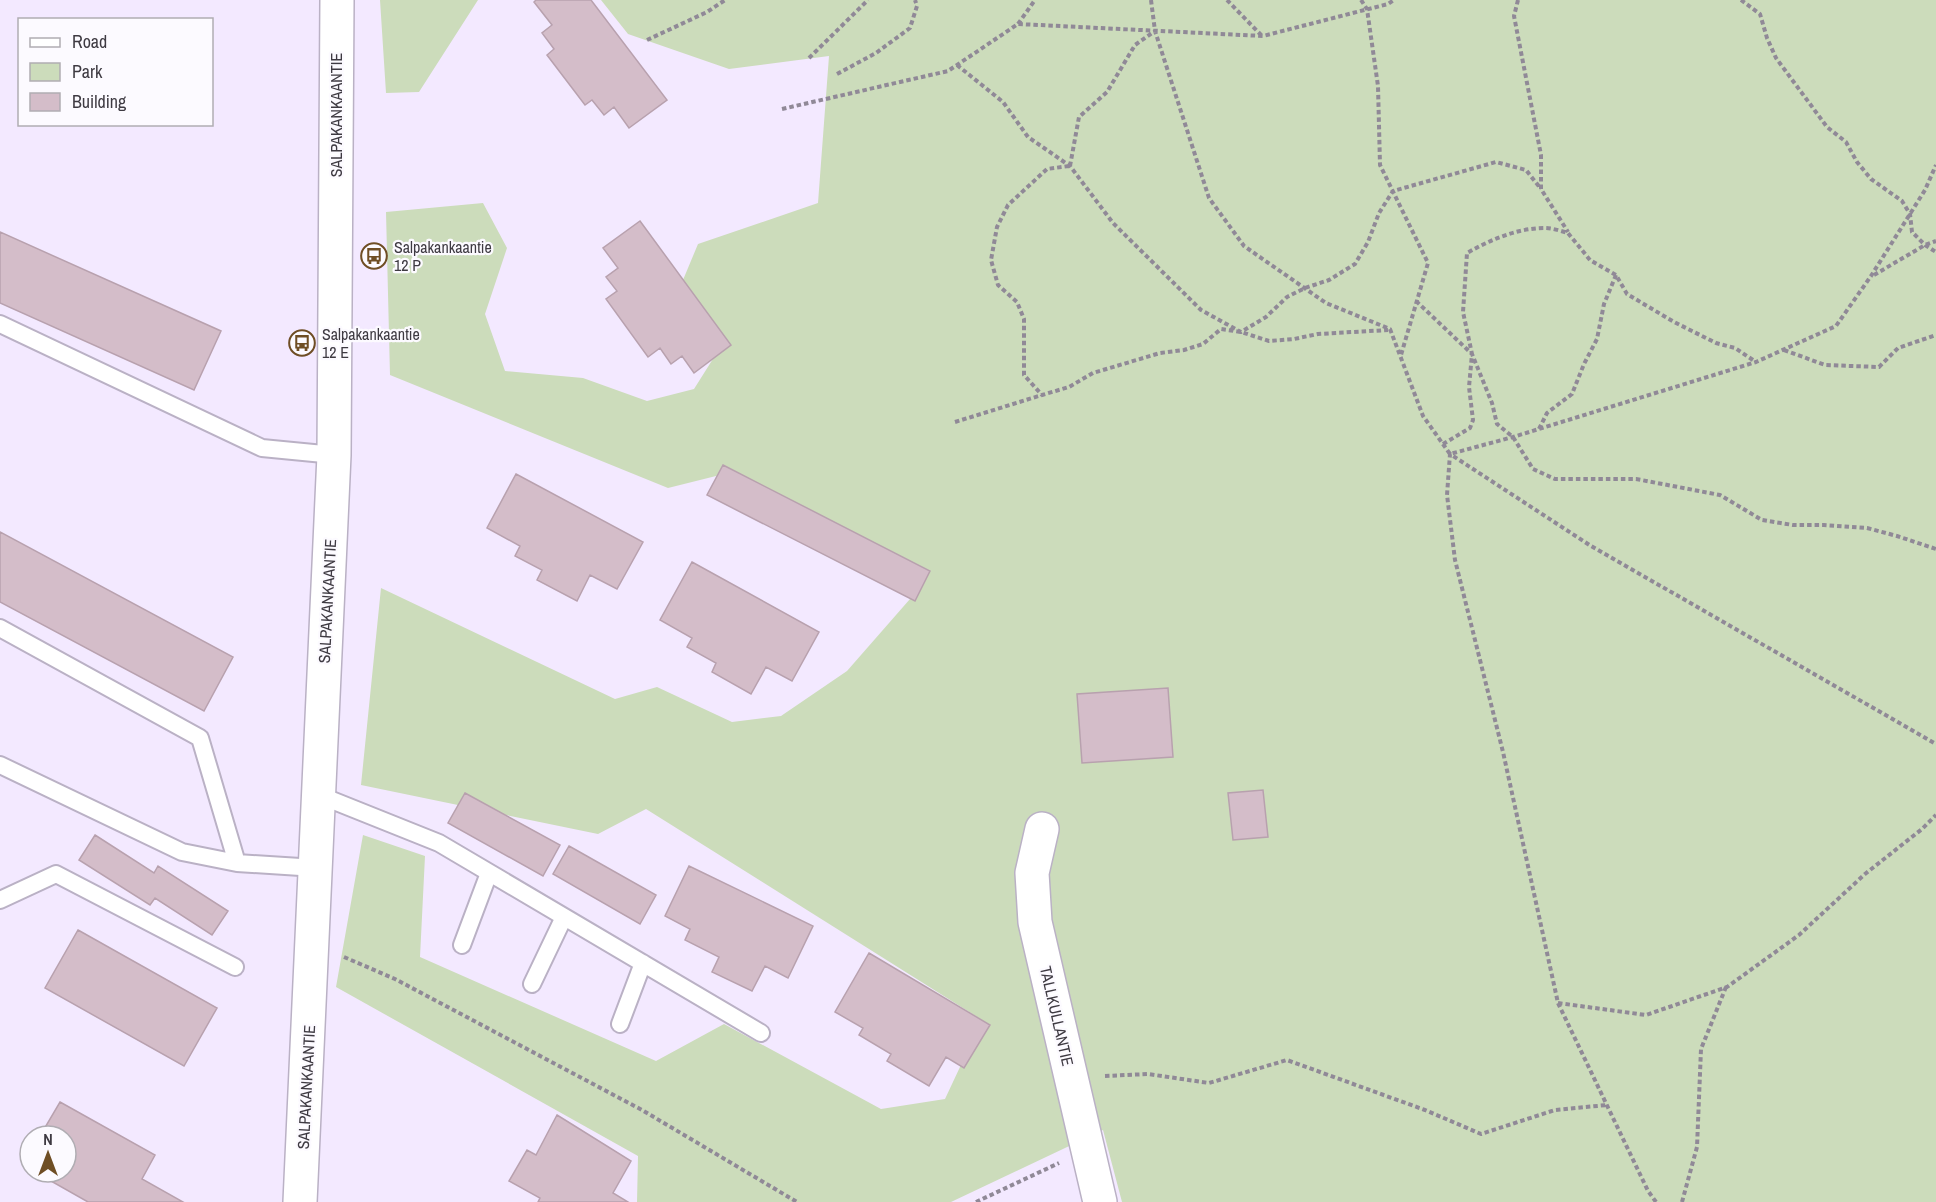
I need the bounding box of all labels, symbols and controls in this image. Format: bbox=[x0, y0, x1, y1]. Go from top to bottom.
legend bbox=[18, 18, 213, 126]
text: Road bbox=[72, 29, 107, 54]
street label: SALPAKANKAANTIE bbox=[325, 53, 347, 177]
text: Park bbox=[72, 59, 103, 84]
text: Building bbox=[72, 89, 127, 114]
place label: Salpakankaantie 12 P bbox=[394, 236, 492, 276]
bus stop icon: Salpakankaantie 12 P bbox=[359, 241, 389, 271]
place label: Salpakankaantie 12 E bbox=[322, 323, 420, 363]
bus stop icon: Salpakankaantie 12 E bbox=[287, 328, 317, 358]
street label: SALPAKANKAANTIE bbox=[313, 538, 341, 664]
street label: TALLKULLANTIE bbox=[1035, 964, 1079, 1068]
street label: SALPAKANKAANTIE bbox=[292, 1024, 320, 1150]
north arrow bbox=[18, 1124, 78, 1184]
text: N bbox=[43, 1128, 53, 1150]

